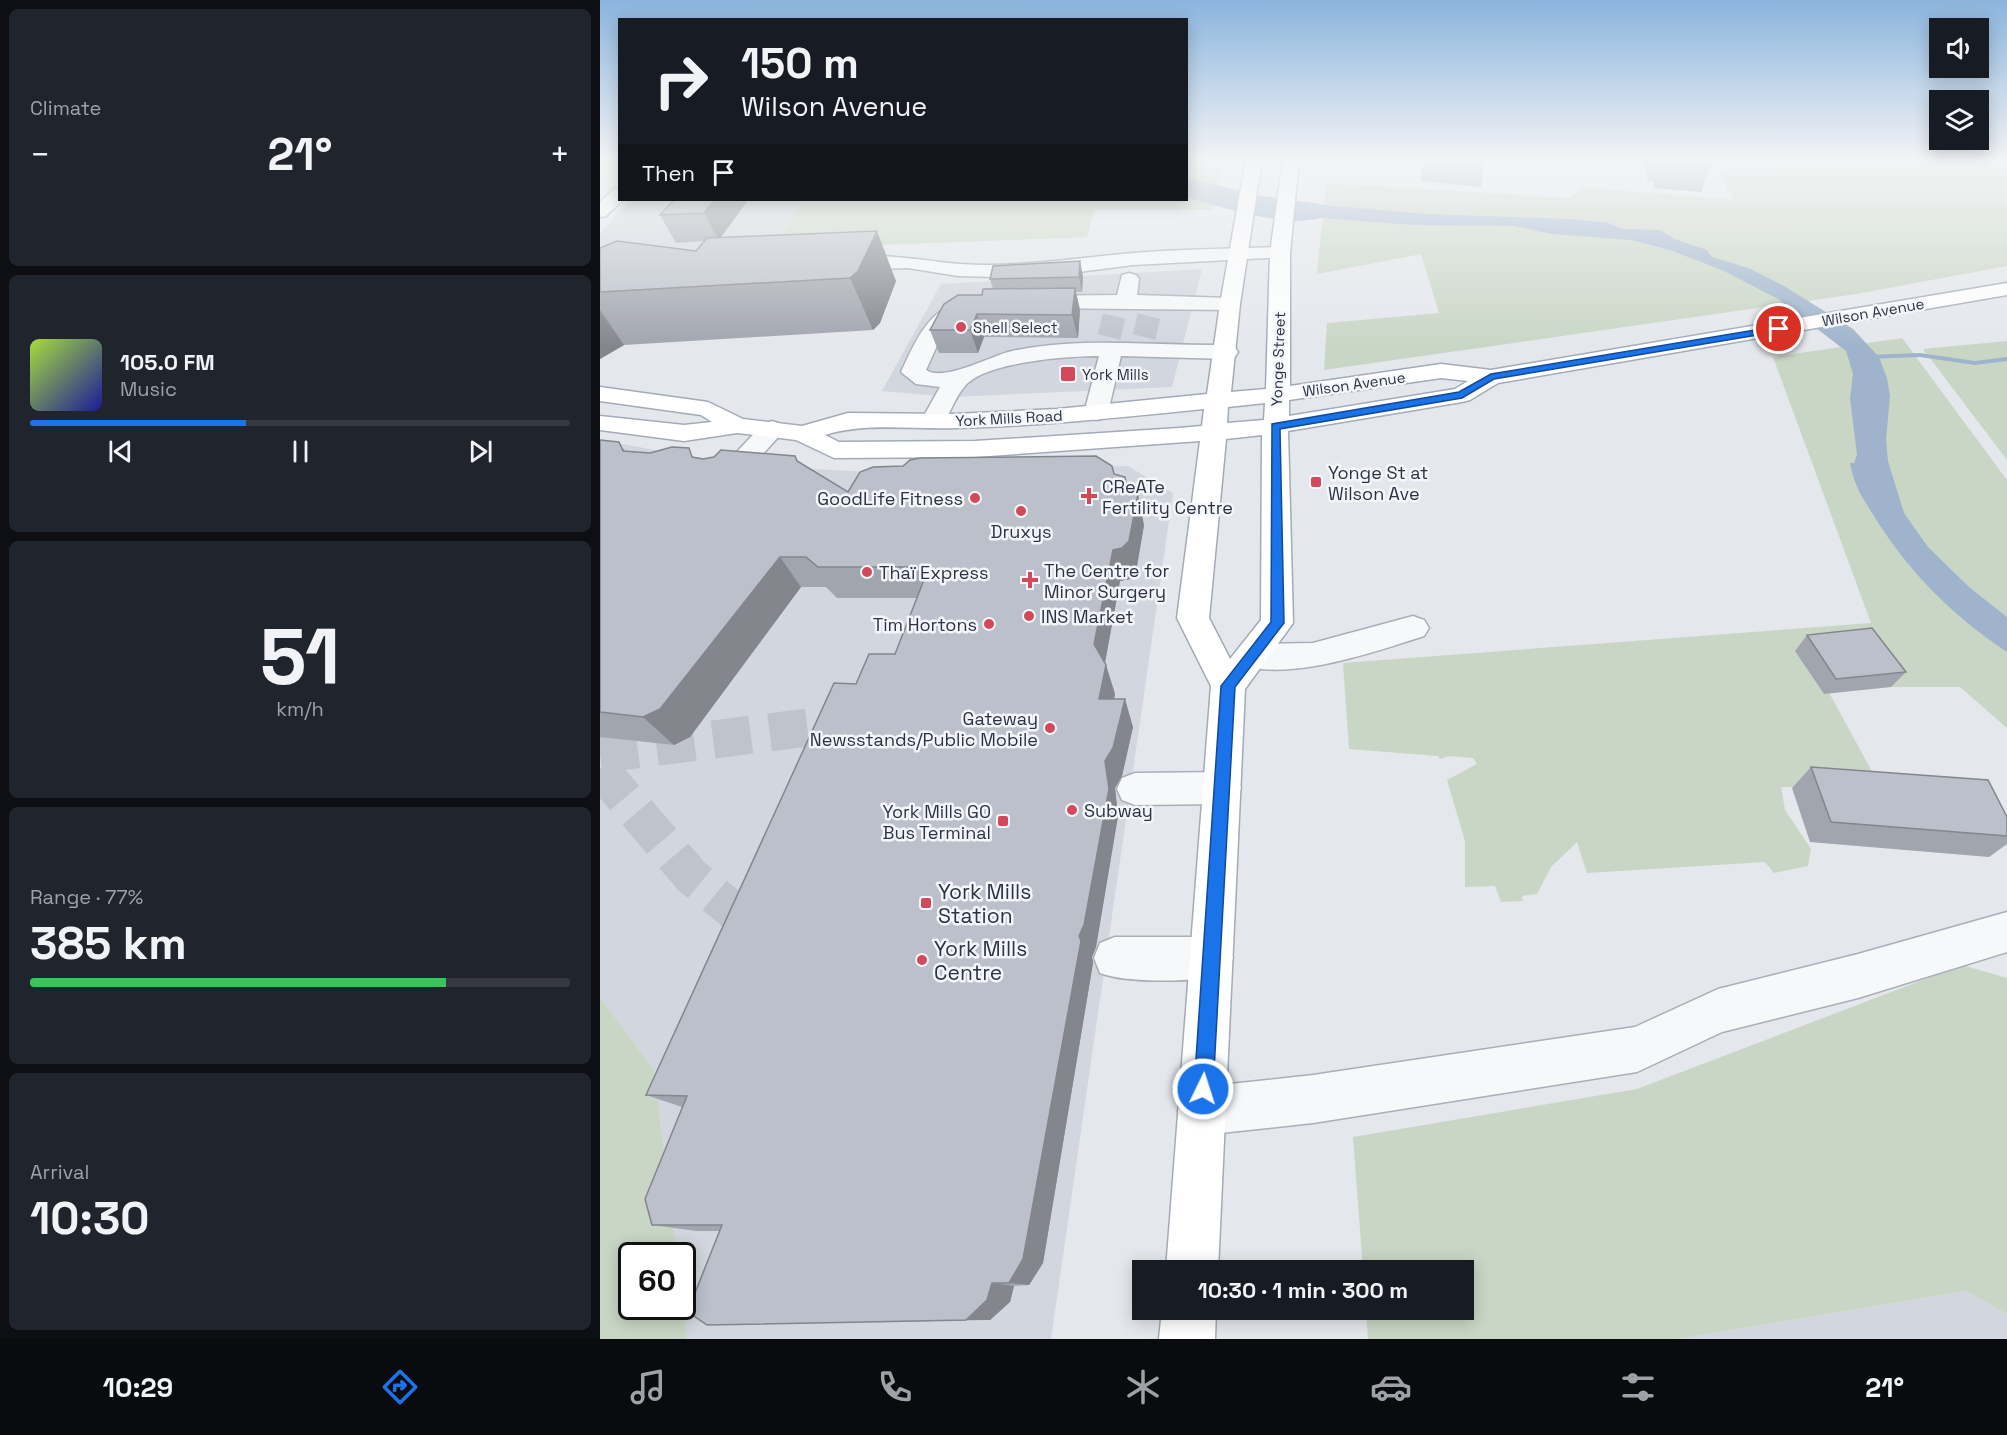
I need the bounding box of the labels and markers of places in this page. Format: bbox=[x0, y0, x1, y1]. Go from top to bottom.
pin bbox=[1753, 303, 1804, 354]
place label: Shell Select bbox=[973, 318, 1058, 337]
marker: Shell Select bbox=[954, 320, 968, 334]
marker: York Mills bbox=[1059, 365, 1077, 383]
place label: York Mills bbox=[1082, 365, 1149, 384]
place label: Yonge St at Wilson Ave bbox=[1328, 461, 1428, 505]
place label: CReATe Fertility Centre bbox=[1102, 475, 1233, 519]
marker: Yonge St at Wilson Ave bbox=[1309, 475, 1323, 489]
place label: GoodLife Fitness bbox=[817, 487, 963, 510]
marker: CReATe Fertility Centre bbox=[1080, 487, 1098, 505]
marker: GoodLife Fitness bbox=[968, 491, 982, 505]
marker: Druxys bbox=[1014, 504, 1028, 518]
place label: Druxys bbox=[991, 520, 1051, 543]
place label: The Centre for Minor Surgery bbox=[1044, 559, 1170, 603]
place label: Thaï Express bbox=[879, 561, 989, 584]
marker: Thaï Express bbox=[860, 565, 874, 579]
marker: The Centre for Minor Surgery bbox=[1021, 571, 1039, 589]
place label: INS Market bbox=[1041, 605, 1134, 628]
marker: INS Market bbox=[1022, 609, 1036, 623]
place label: Tim Hortons bbox=[873, 613, 977, 636]
marker: Tim Hortons bbox=[982, 617, 996, 631]
place label: Gateway Newsstands/Public Mobile bbox=[810, 707, 1038, 751]
marker: Gateway Newsstands/Public Mobile bbox=[1043, 721, 1057, 735]
place label: Subway bbox=[1084, 799, 1153, 822]
place label: York Mills GO Bus Terminal bbox=[883, 800, 991, 844]
marker: Subway bbox=[1065, 803, 1079, 817]
marker: York Mills GO Bus Terminal bbox=[996, 814, 1010, 828]
place label: York Mills Station bbox=[938, 878, 1031, 929]
marker: York Mills Station bbox=[919, 896, 933, 910]
place label: York Mills Centre bbox=[934, 935, 1027, 986]
marker: York Mills Centre bbox=[915, 953, 929, 967]

